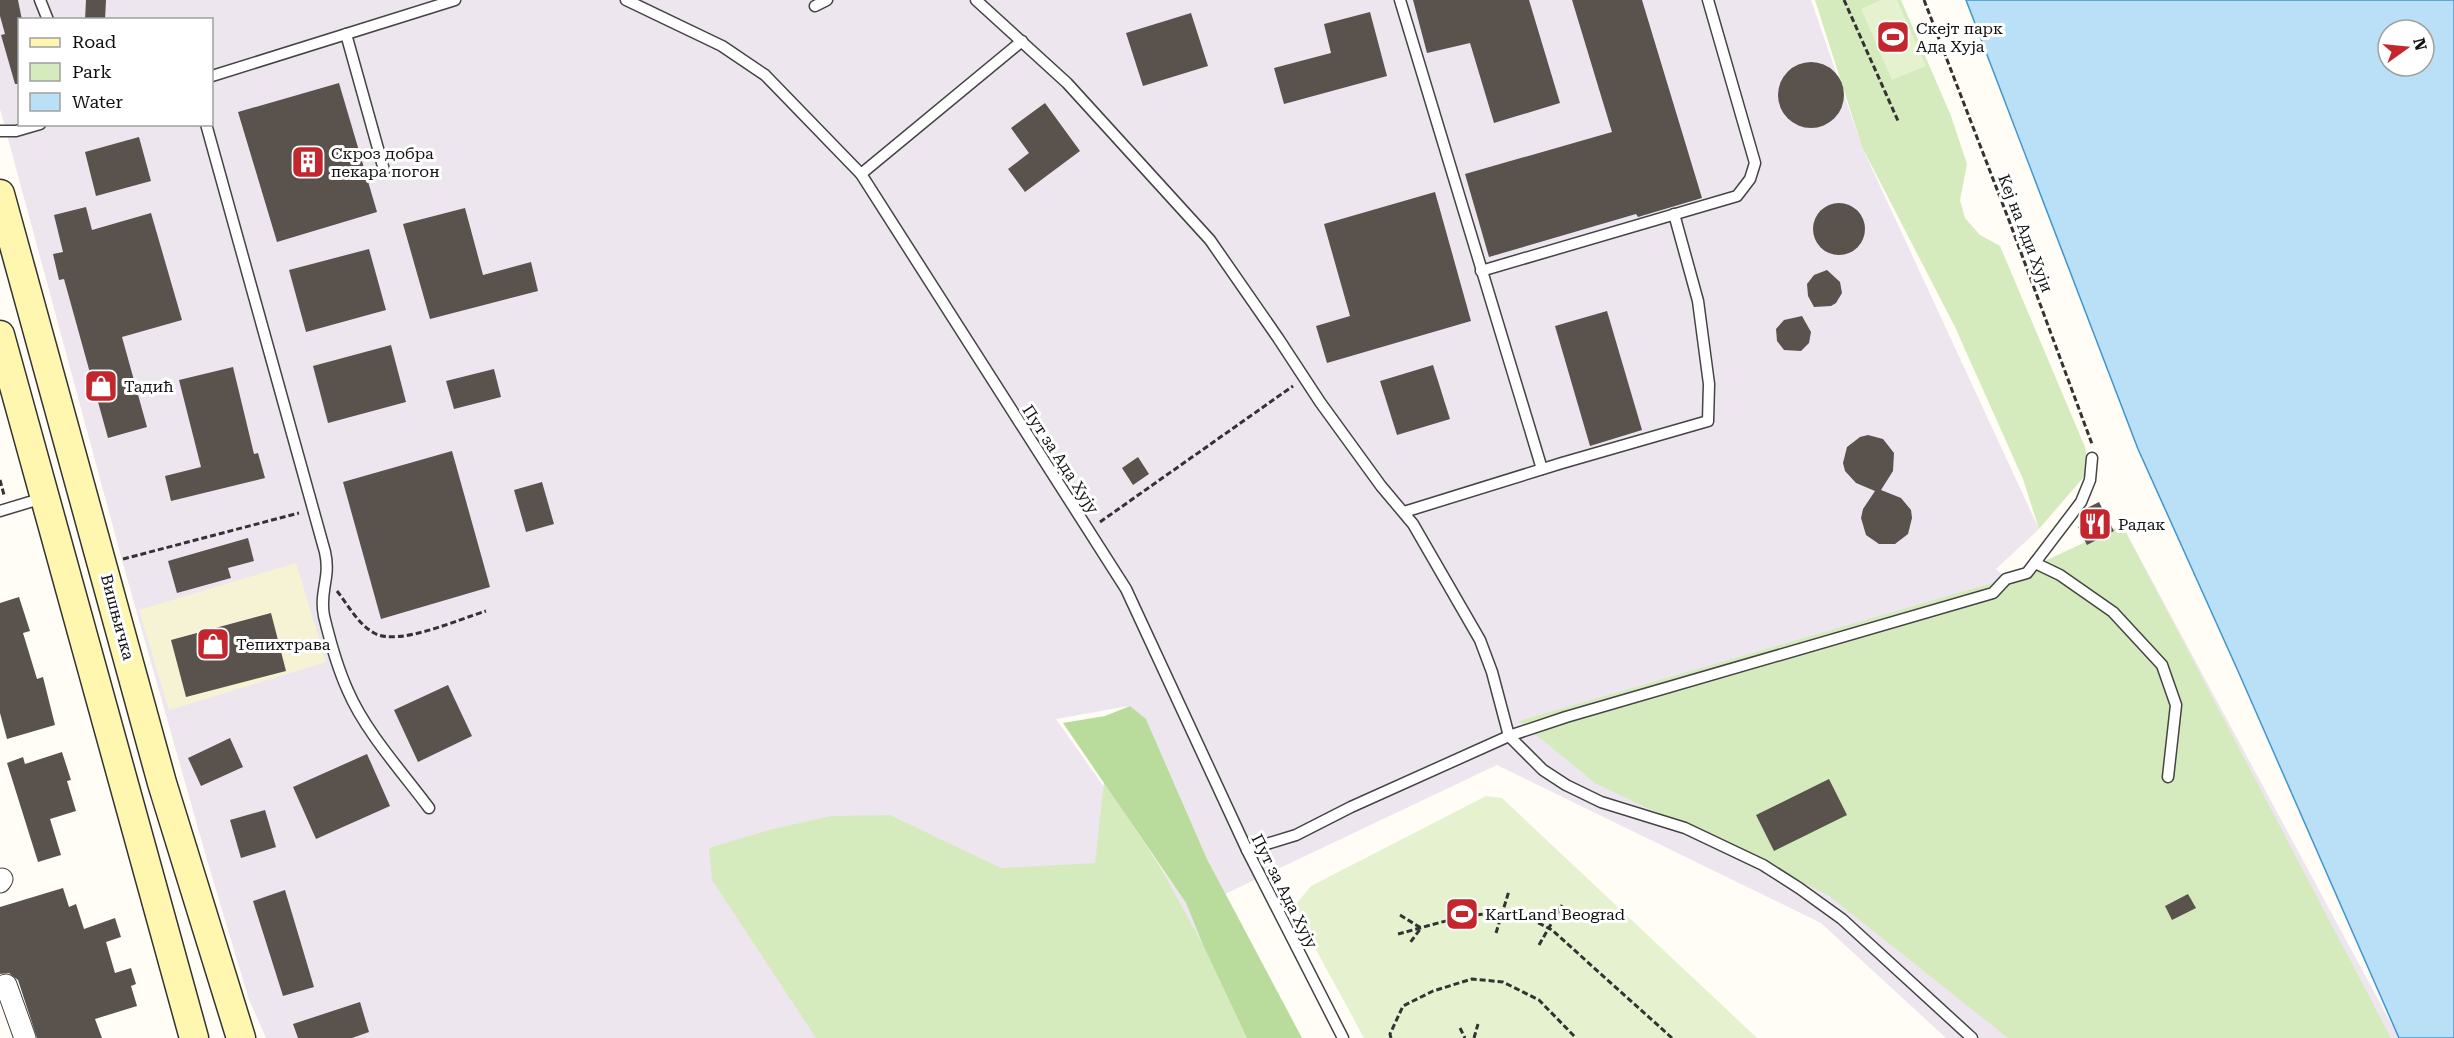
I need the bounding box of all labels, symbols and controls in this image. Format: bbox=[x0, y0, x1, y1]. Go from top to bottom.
legend bbox=[18, 18, 213, 126]
north arrow bbox=[2376, 18, 2436, 78]
sports icon: Скејт парк Ада Хуја bbox=[1875, 19, 1911, 55]
place label: Скејт парк Ада Хуја bbox=[1916, 19, 2003, 56]
text: Road bbox=[72, 31, 117, 52]
text: N bbox=[2409, 36, 2431, 53]
text: Park bbox=[72, 61, 112, 82]
text: Water bbox=[72, 91, 123, 112]
building icon: Скроз добра пекара погон bbox=[290, 144, 326, 180]
place label: Скроз добра пекара погон bbox=[331, 144, 440, 181]
street label: Кеј на Ади Хуји bbox=[1994, 172, 2057, 295]
shop icon: Тадић bbox=[83, 368, 119, 404]
place label: Тадић bbox=[124, 377, 174, 396]
street label: Пут за Ада Хују bbox=[1018, 401, 1103, 518]
restaurant icon: Радак bbox=[2077, 506, 2113, 542]
place label: Радак bbox=[2118, 515, 2165, 534]
street label: Вишњичка bbox=[97, 572, 138, 663]
shop icon: Тепихтрава bbox=[195, 626, 231, 662]
place label: Тепихтрава bbox=[236, 635, 331, 654]
street label: Пут за Ада Хују bbox=[1248, 831, 1322, 952]
sports icon: KartLand Beograd bbox=[1444, 896, 1480, 932]
place label: KartLand Beograd bbox=[1485, 905, 1625, 924]

